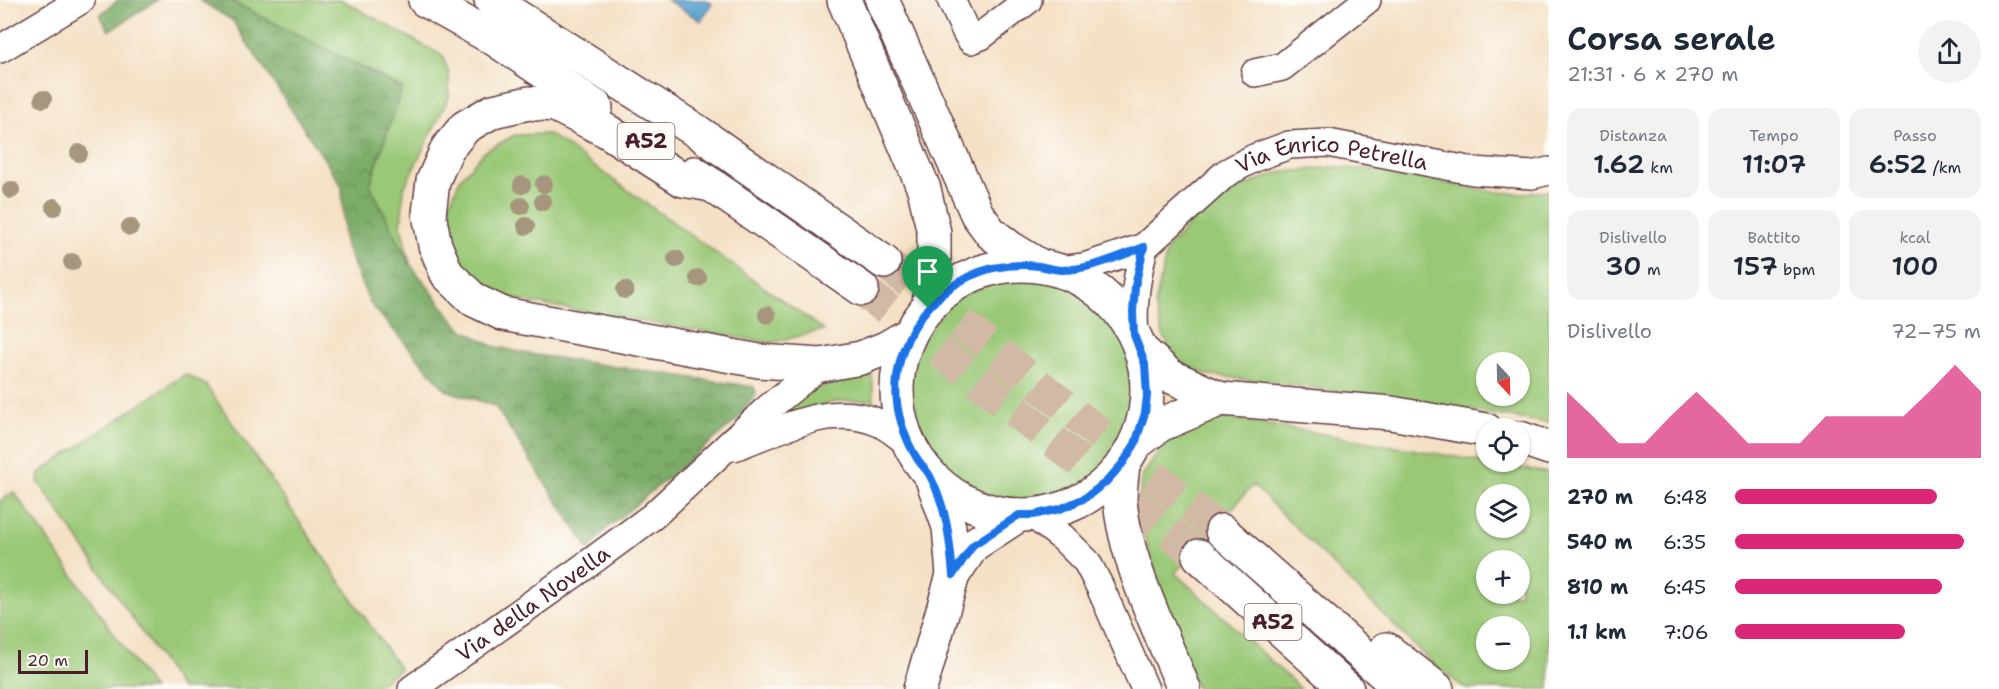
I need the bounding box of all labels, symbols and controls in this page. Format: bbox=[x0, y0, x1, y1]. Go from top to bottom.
text: Corsa serale bbox=[1567, 16, 1776, 61]
button: share bbox=[1918, 20, 1981, 83]
text: 21:31 · 6 × 270 m bbox=[1567, 61, 1738, 87]
road number: A52 bbox=[618, 123, 674, 159]
text: Distanza bbox=[1599, 125, 1667, 146]
text: Tempo bbox=[1749, 125, 1799, 146]
text: Passo bbox=[1893, 125, 1937, 146]
street label: Via Enrico Petrella bbox=[1230, 129, 1431, 180]
text: 1.62 bbox=[1593, 146, 1645, 181]
text: 11:07 bbox=[1742, 146, 1806, 181]
text: 6:52 bbox=[1869, 146, 1927, 181]
text: km bbox=[1645, 157, 1673, 178]
text: /km bbox=[1927, 157, 1961, 178]
text: Dislivello bbox=[1599, 227, 1667, 248]
text: Battito bbox=[1748, 227, 1800, 248]
text: kcal bbox=[1899, 227, 1931, 248]
pin bbox=[902, 246, 953, 308]
text: 30 bbox=[1605, 248, 1641, 283]
text: 157 bbox=[1733, 248, 1778, 283]
text: 100 bbox=[1891, 248, 1939, 283]
icon: arrive bbox=[911, 255, 944, 288]
text: m bbox=[1641, 259, 1661, 280]
text: bpm bbox=[1778, 259, 1815, 280]
text: Dislivello bbox=[1567, 318, 1652, 344]
text: 72–75 m bbox=[1891, 318, 1981, 344]
north arrow bbox=[1476, 352, 1530, 406]
map controls bbox=[1476, 352, 1530, 670]
button: locate bbox=[1476, 418, 1530, 472]
button: layers bbox=[1476, 484, 1530, 538]
text: 270 m bbox=[1567, 484, 1633, 510]
text: 6:48 bbox=[1663, 484, 1708, 510]
text: 540 m bbox=[1567, 529, 1632, 555]
text: 6:35 bbox=[1663, 529, 1706, 555]
street label: Via della Novella bbox=[450, 538, 616, 668]
button: + bbox=[1476, 550, 1530, 604]
text: 810 m bbox=[1567, 574, 1628, 600]
text: 6:45 bbox=[1663, 574, 1706, 600]
road number: A52 bbox=[1244, 604, 1302, 640]
button: − bbox=[1476, 616, 1530, 670]
text: 1.1 km bbox=[1567, 619, 1626, 645]
text: 7:06 bbox=[1663, 619, 1709, 645]
scale bar bbox=[18, 647, 88, 674]
text: 20 m bbox=[27, 650, 68, 671]

